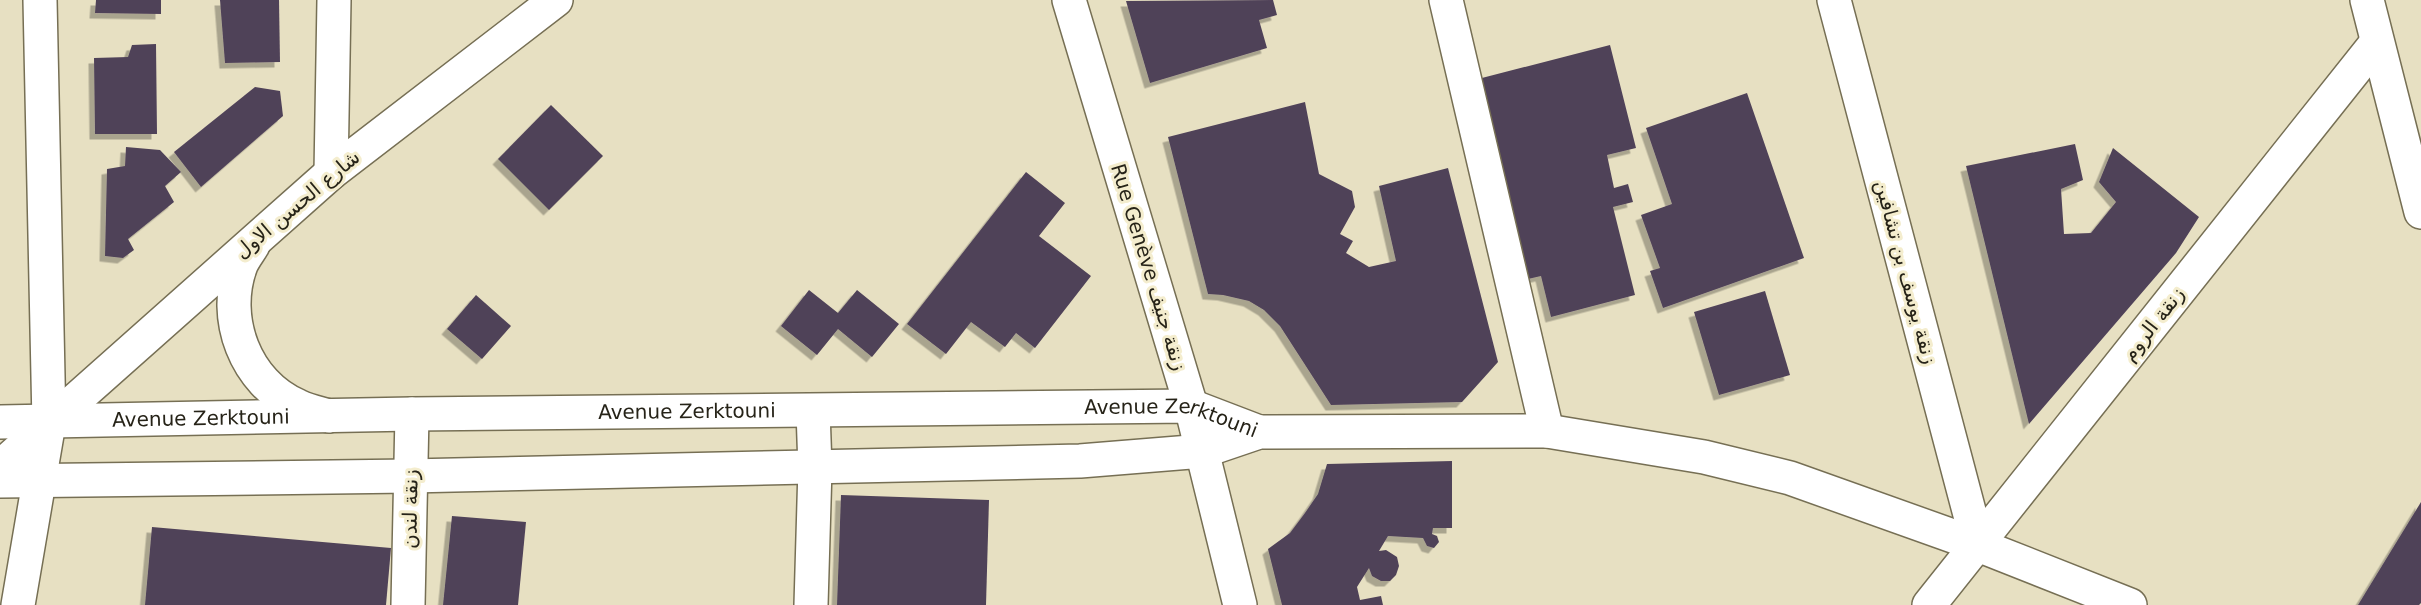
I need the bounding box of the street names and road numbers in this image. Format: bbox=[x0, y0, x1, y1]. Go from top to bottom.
street label: شارع الحسن الاول bbox=[230, 145, 364, 263]
street label: Rue Genève زنقة جنيف bbox=[1106, 161, 1192, 373]
street label: زنقة يوسف بن تشافين bbox=[1870, 177, 1942, 367]
street label: زنقة الروم bbox=[2117, 282, 2189, 366]
street label: Avenue Zerktouni bbox=[1084, 394, 1261, 442]
street label: Avenue Zerktouni bbox=[598, 398, 776, 424]
street label: Avenue Zerktouni bbox=[112, 404, 290, 432]
street label: زنقة لندن bbox=[397, 469, 423, 549]

